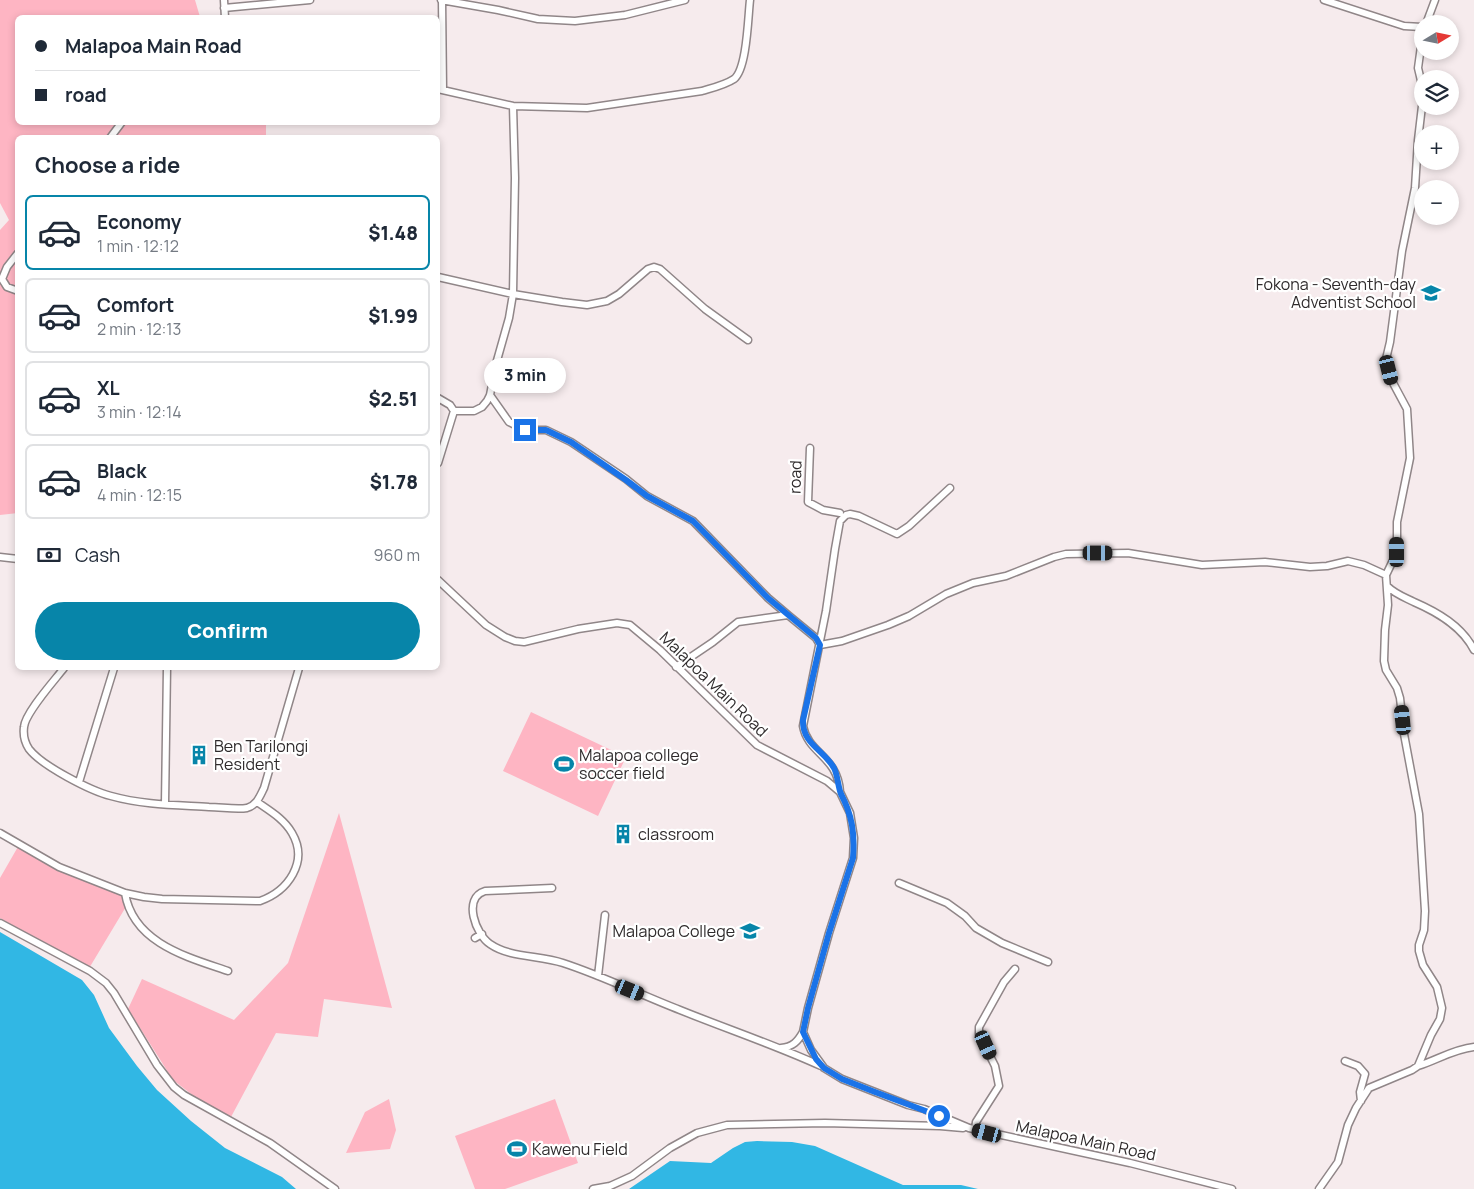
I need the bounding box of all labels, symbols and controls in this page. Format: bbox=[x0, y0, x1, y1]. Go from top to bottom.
north arrow bbox=[1414, 15, 1459, 60]
map controls bbox=[1414, 15, 1459, 225]
text: Malapoa Main Road bbox=[65, 33, 242, 59]
button: layers bbox=[1414, 70, 1459, 115]
text: road bbox=[65, 82, 107, 108]
button: + bbox=[1414, 125, 1459, 170]
text: Choose a ride bbox=[35, 150, 180, 180]
button: − bbox=[1414, 180, 1459, 225]
text: Economy bbox=[97, 209, 181, 235]
icon: car bbox=[37, 210, 82, 255]
text: $1.48 bbox=[368, 220, 418, 246]
text: 1 min · 12:12 bbox=[97, 235, 179, 257]
place label: Fokona - Seventh-day Adventist School bbox=[1256, 273, 1417, 313]
school or university icon: Fokona - Seventh-day Adventist School bbox=[1420, 282, 1442, 304]
text: Comfort bbox=[97, 292, 174, 318]
icon: car bbox=[37, 293, 82, 338]
text: $1.99 bbox=[368, 303, 418, 329]
text: 2 min · 12:13 bbox=[97, 318, 181, 340]
car bbox=[1378, 354, 1399, 386]
callout: 3 min bbox=[484, 358, 566, 392]
text: 3 min bbox=[504, 364, 546, 386]
text: XL bbox=[97, 375, 120, 401]
icon: car bbox=[37, 376, 82, 421]
text: $2.51 bbox=[368, 386, 418, 412]
text: 3 min · 12:14 bbox=[97, 401, 182, 423]
route end bbox=[514, 419, 536, 441]
text: Black bbox=[97, 458, 146, 484]
icon: car bbox=[37, 459, 82, 504]
street label: road bbox=[783, 460, 807, 494]
text: $1.78 bbox=[370, 469, 418, 495]
text: 4 min · 12:15 bbox=[97, 484, 182, 506]
car bbox=[1389, 537, 1404, 567]
icon: cash bbox=[35, 541, 63, 569]
text: Cash bbox=[75, 542, 120, 568]
text: 960 m bbox=[374, 544, 420, 566]
car bbox=[1083, 546, 1113, 561]
button: Confirm bbox=[35, 602, 420, 660]
street label: Malapoa Main Road bbox=[655, 627, 773, 741]
car bbox=[1393, 704, 1412, 736]
place label: Ben Tarilongi Resident bbox=[214, 735, 308, 775]
building icon: Ben Tarilongi Resident bbox=[188, 744, 210, 766]
place label: Malapoa college soccer field bbox=[579, 744, 699, 784]
sports icon: Malapoa college soccer field bbox=[553, 753, 575, 775]
building icon: classroom bbox=[612, 823, 634, 845]
place label: classroom bbox=[638, 823, 714, 845]
place label: Malapoa College bbox=[612, 920, 735, 942]
school or university icon: Malapoa College bbox=[739, 920, 761, 942]
car bbox=[613, 977, 646, 1003]
car bbox=[973, 1028, 998, 1062]
route start bbox=[928, 1105, 950, 1127]
street label: Malapoa Main Road bbox=[1014, 1114, 1158, 1166]
car bbox=[970, 1122, 1003, 1144]
sports icon: Kawenu Field bbox=[506, 1138, 528, 1160]
place label: Kawenu Field bbox=[532, 1138, 628, 1160]

